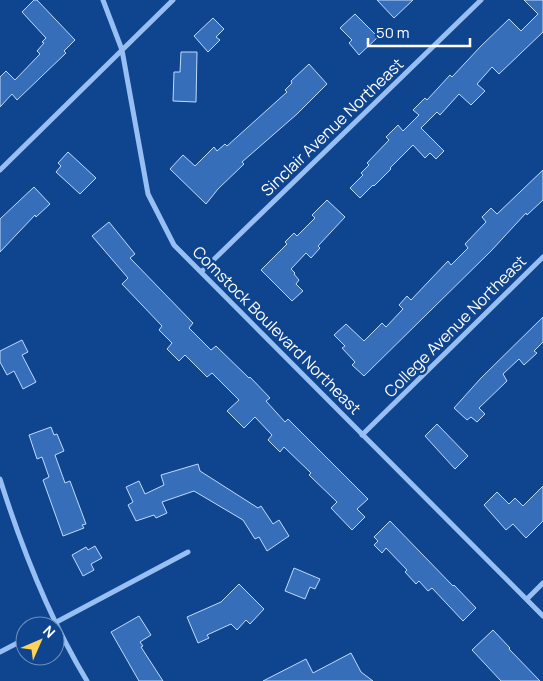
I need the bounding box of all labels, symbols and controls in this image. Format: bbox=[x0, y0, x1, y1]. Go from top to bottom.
scale bar bbox=[368, 15, 470, 47]
text: 50 m bbox=[376, 22, 410, 43]
street label: Sinclair Avenue Northeast bbox=[256, 53, 408, 201]
street label: Comstock Boulevard Northeast bbox=[188, 241, 366, 419]
street label: College Avenue Northeast bbox=[379, 250, 531, 402]
north arrow bbox=[15, 616, 65, 666]
text: N bbox=[39, 621, 60, 642]

